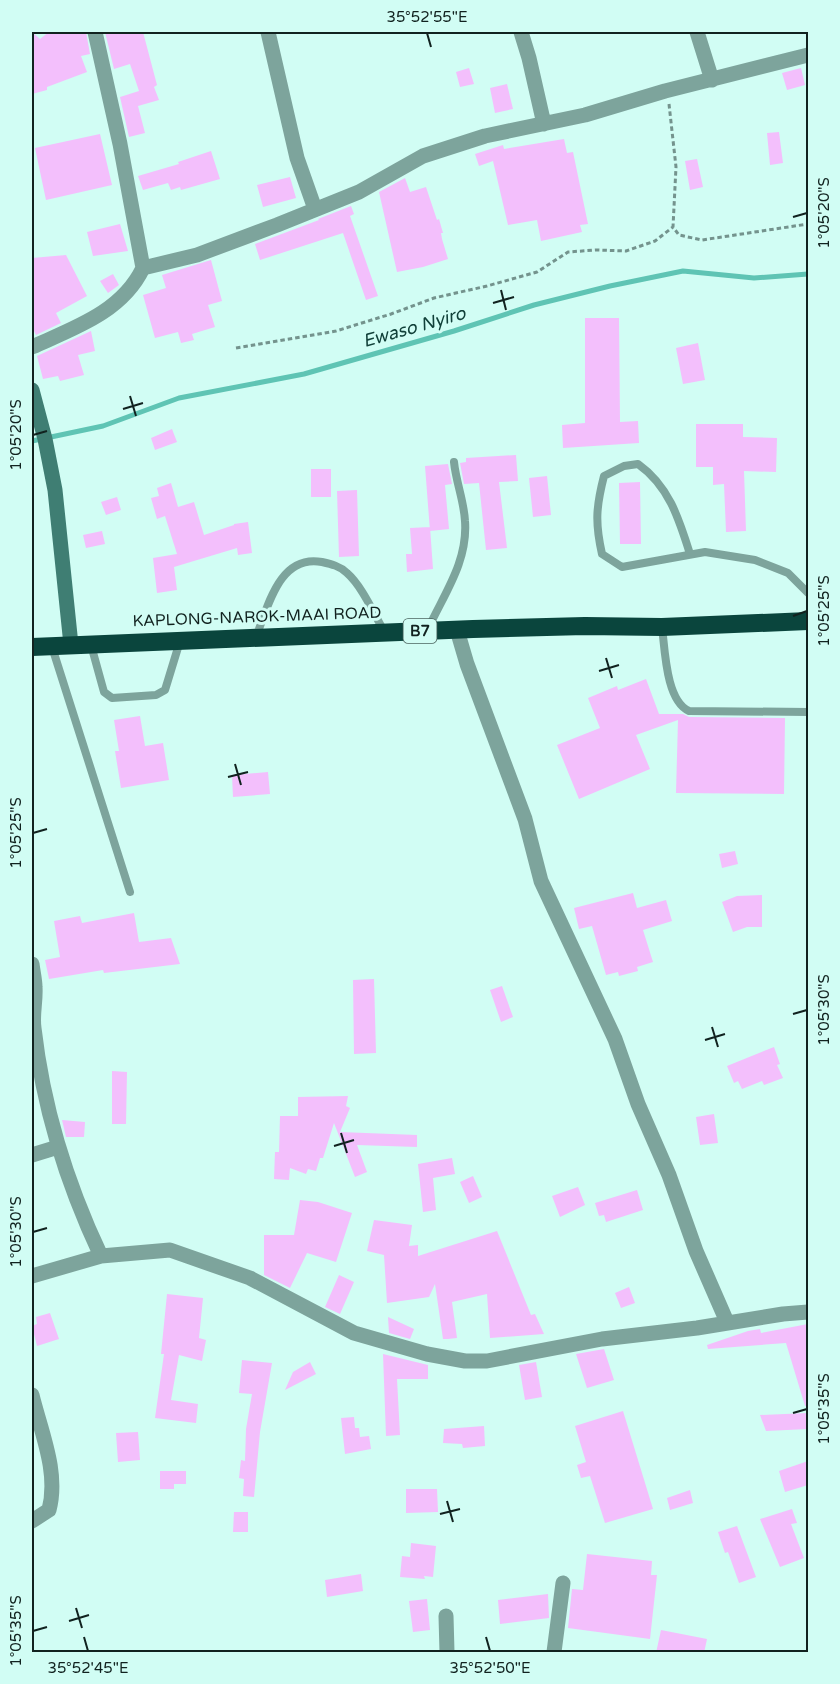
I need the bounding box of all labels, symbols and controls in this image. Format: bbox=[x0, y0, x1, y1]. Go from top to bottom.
text: 35°52'55"E bbox=[387, 8, 467, 26]
text: 1°05'20"S bbox=[815, 177, 833, 249]
water label: Ewaso Nyiro bbox=[360, 302, 469, 352]
text: 1°05'20"S bbox=[7, 399, 25, 471]
text: 1°05'25"S bbox=[815, 575, 833, 647]
street label: KAPLONG-NAROK-MAAI ROAD bbox=[132, 603, 382, 631]
road number: B7 bbox=[404, 619, 436, 643]
text: 1°05'25"S bbox=[7, 797, 25, 869]
text: 1°05'30"S bbox=[815, 974, 833, 1046]
text: 1°05'30"S bbox=[7, 1196, 25, 1268]
text: 1°05'35"S bbox=[815, 1373, 833, 1445]
text: 1°05'35"S bbox=[7, 1595, 25, 1667]
text: 35°52'45"E bbox=[48, 1659, 128, 1677]
text: 35°52'50"E bbox=[450, 1659, 530, 1677]

